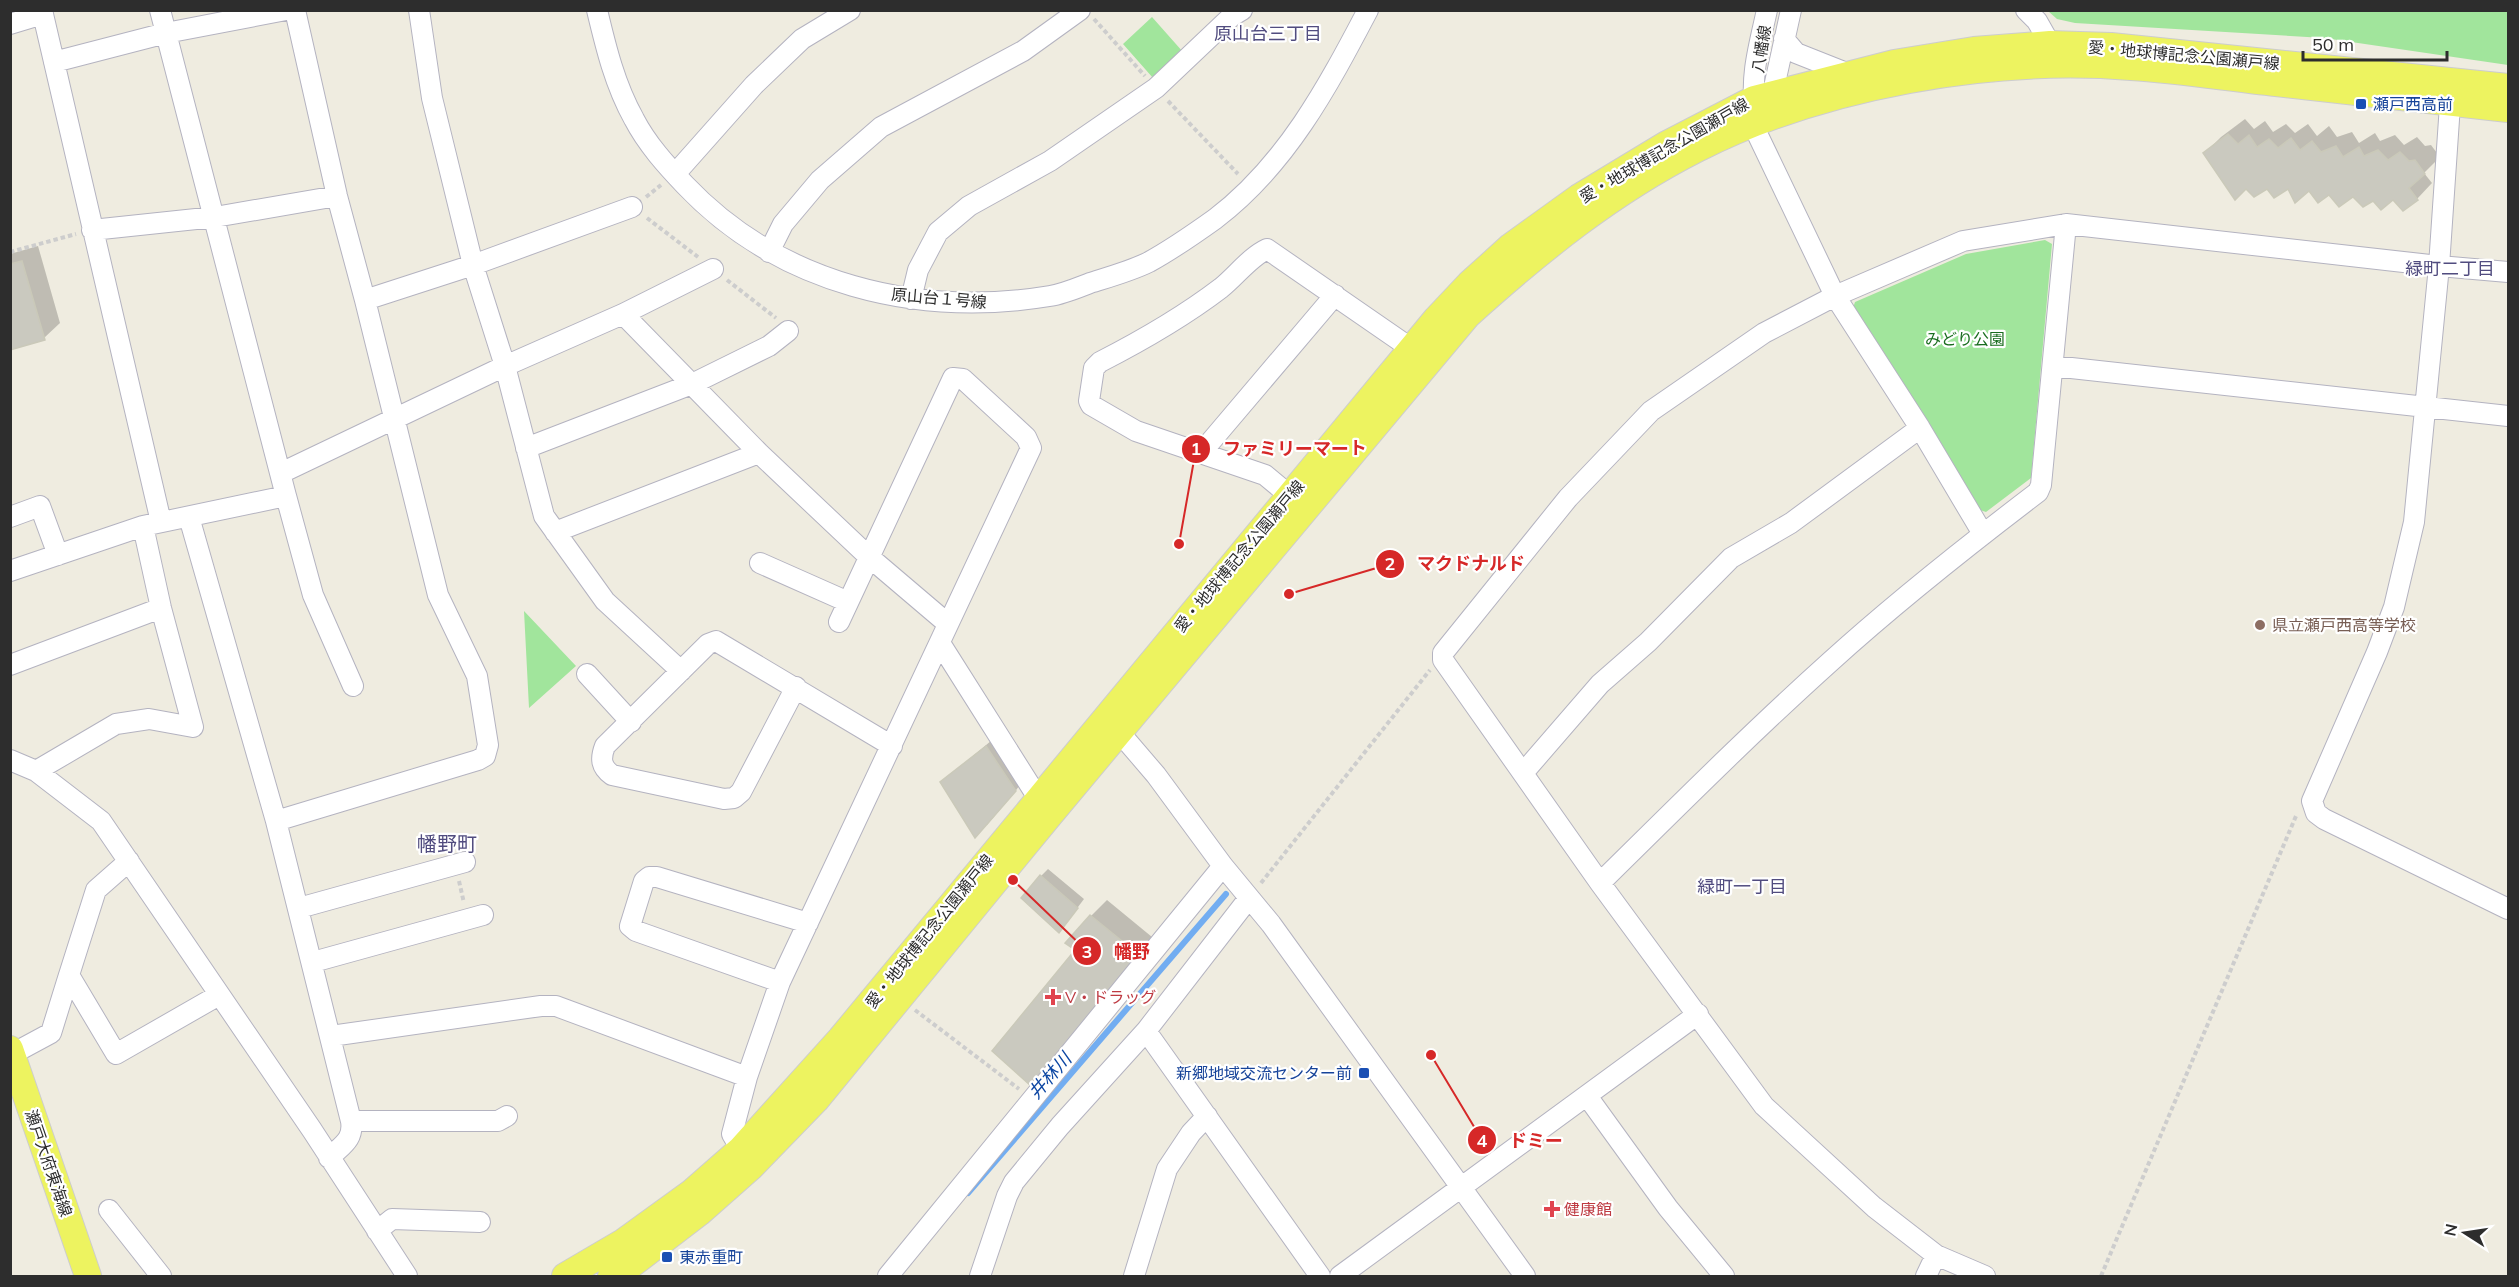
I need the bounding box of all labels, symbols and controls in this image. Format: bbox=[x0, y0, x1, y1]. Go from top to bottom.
district label: 原山台三丁目 bbox=[1214, 22, 1322, 45]
street label: 八幡線 bbox=[1747, 24, 1775, 74]
scale bar bbox=[2303, 24, 2447, 62]
text: 50 m bbox=[2312, 33, 2354, 56]
street label: 愛・地球博記念公園瀬戸線 bbox=[2087, 37, 2281, 73]
street label: 愛・地球博記念公園瀬戸線 bbox=[1576, 93, 1752, 207]
place label: 瀬戸西高前 bbox=[2373, 94, 2453, 114]
marker: 瀬戸西高前 bbox=[2354, 97, 2368, 111]
district label: 緑町二丁目 bbox=[2405, 257, 2495, 280]
street label: 原山台１号線 bbox=[890, 284, 988, 312]
park label: みどり公園 bbox=[1925, 329, 2005, 349]
callout: ファミリーマート bbox=[1181, 431, 1379, 467]
text: 1 bbox=[1191, 437, 1201, 460]
text: ファミリーマート bbox=[1223, 437, 1367, 460]
street label: 愛・地球博記念公園瀬戸線 bbox=[1170, 476, 1308, 636]
callout: マクドナルド bbox=[1375, 546, 1537, 582]
text: 2 bbox=[1385, 552, 1395, 575]
text: マクドナルド bbox=[1417, 552, 1525, 575]
place label: 県立瀬戸西高等学校 bbox=[2272, 615, 2416, 635]
marker: 県立瀬戸西高等学校 bbox=[2253, 618, 2267, 632]
district label: 幡野町 bbox=[417, 831, 477, 856]
street label: 愛・地球博記念公園瀬戸線 bbox=[861, 850, 997, 1012]
district label: 緑町一丁目 bbox=[1697, 875, 1787, 898]
callout: 幡野 bbox=[1072, 933, 1162, 969]
text: 3 bbox=[1082, 940, 1092, 963]
text: 幡野 bbox=[1114, 940, 1150, 963]
place label: V・ドラッグ bbox=[1065, 987, 1156, 1007]
marker: V・ドラッグ bbox=[1046, 990, 1060, 1004]
water label: 井林川 bbox=[1023, 1046, 1077, 1104]
place label: 新郷地域交流センター前 bbox=[1176, 1063, 1352, 1083]
marker: 新郷地域交流センター前 bbox=[1357, 1066, 1371, 1080]
street label: 瀬戸大府東海線 bbox=[21, 1107, 77, 1219]
callout: ドミー bbox=[1467, 1122, 1575, 1158]
text: 4 bbox=[1477, 1129, 1488, 1152]
text: ドミー bbox=[1509, 1129, 1563, 1152]
place label: 健康館 bbox=[1564, 1199, 1612, 1219]
marker: 健康館 bbox=[1545, 1202, 1559, 1216]
north arrow bbox=[2435, 1203, 2495, 1263]
text: N bbox=[2439, 1222, 2461, 1238]
place label: 東赤重町 bbox=[679, 1247, 743, 1267]
marker: 東赤重町 bbox=[660, 1250, 674, 1264]

